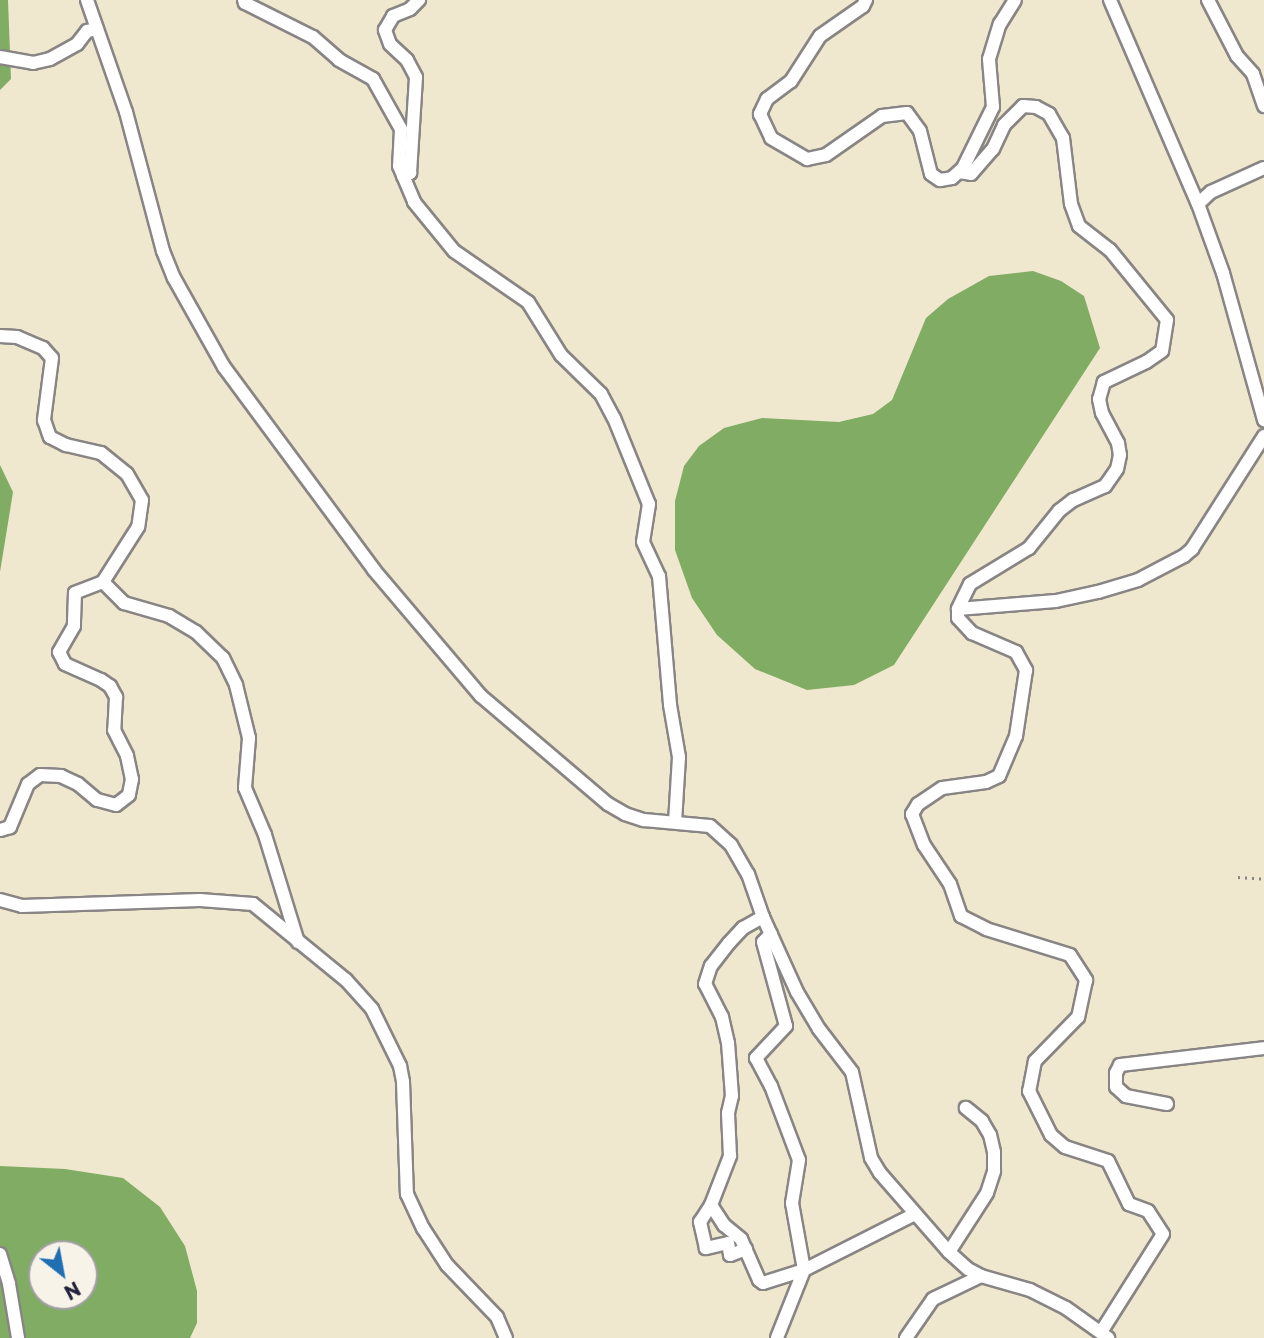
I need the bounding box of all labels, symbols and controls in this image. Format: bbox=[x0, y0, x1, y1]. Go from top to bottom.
north arrow bbox=[28, 1240, 98, 1310]
text: N bbox=[59, 1275, 86, 1307]

